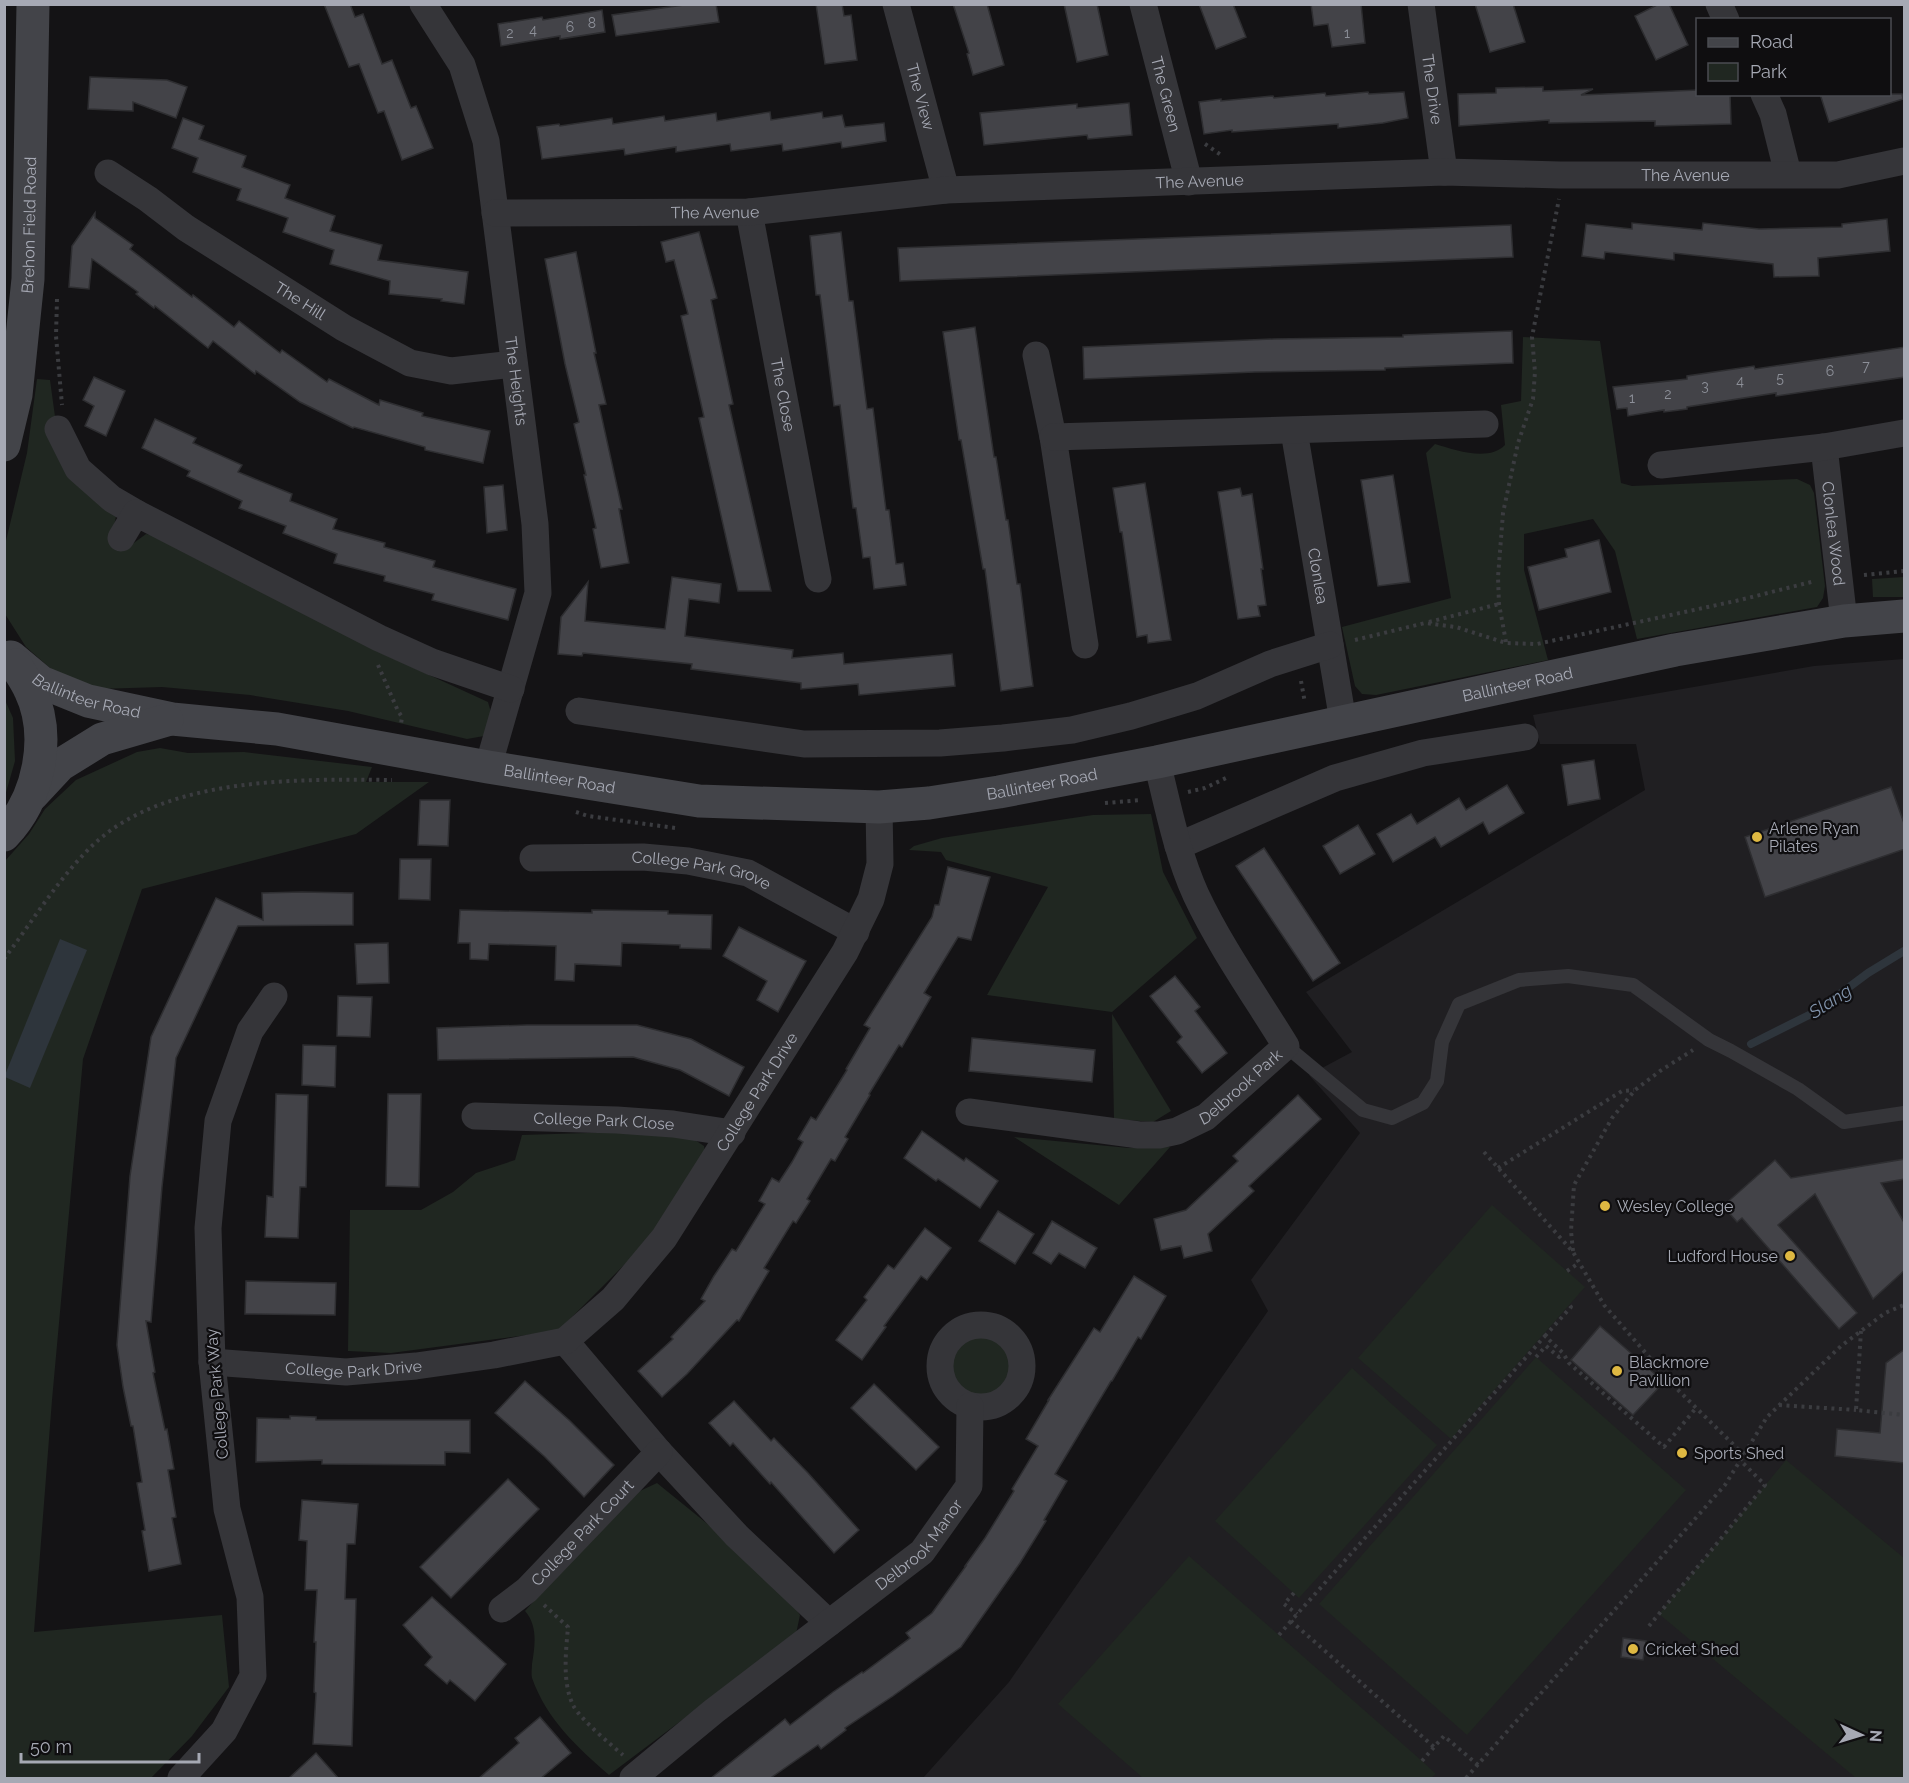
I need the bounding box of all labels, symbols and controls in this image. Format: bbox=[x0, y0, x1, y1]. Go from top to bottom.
house number: 8 bbox=[588, 15, 596, 31]
legend bbox=[1696, 18, 1891, 96]
house number: 6 bbox=[566, 19, 574, 35]
house number: 4 bbox=[529, 22, 537, 38]
house number: 2 bbox=[506, 25, 514, 41]
house number: 1 bbox=[1344, 25, 1350, 41]
text: Road bbox=[1750, 31, 1793, 52]
street label: The Drive bbox=[1418, 53, 1447, 126]
street label: The Green bbox=[1147, 54, 1185, 134]
street label: The View bbox=[903, 61, 939, 132]
text: Park bbox=[1750, 61, 1787, 82]
street label: Brehon Field Road bbox=[17, 156, 40, 294]
street label: The Avenue bbox=[1641, 166, 1730, 185]
street label: The Avenue bbox=[1155, 170, 1244, 192]
street label: The Avenue bbox=[671, 201, 760, 222]
street label: The Hill bbox=[271, 277, 330, 324]
street label: The Heights bbox=[502, 335, 532, 427]
street label: The Close bbox=[767, 356, 800, 433]
house number: 7 bbox=[1862, 358, 1870, 374]
house number: 6 bbox=[1826, 363, 1834, 379]
house number: 5 bbox=[1776, 370, 1784, 386]
house number: 4 bbox=[1736, 373, 1744, 389]
house number: 3 bbox=[1701, 378, 1709, 394]
house number: 2 bbox=[1664, 386, 1672, 402]
house number: 1 bbox=[1629, 390, 1635, 406]
street label: Clonlea Wood bbox=[1819, 480, 1849, 587]
street label: Clonlea bbox=[1304, 546, 1333, 605]
street label: Ballinteer Road bbox=[1460, 663, 1575, 705]
street label: Ballinteer Road bbox=[28, 669, 142, 722]
street label: Ballinteer Road bbox=[502, 760, 617, 797]
street label: Ballinteer Road bbox=[985, 764, 1099, 803]
place label: Arlene Ryan Pilates bbox=[1769, 819, 1859, 856]
marker: Arlene Ryan Pilates bbox=[1750, 830, 1764, 844]
street label: College Park Grove bbox=[632, 848, 774, 893]
water label: Slang bbox=[1804, 979, 1856, 1023]
street label: College Park Drive bbox=[712, 1029, 801, 1155]
street label: Delbrook Park bbox=[1196, 1044, 1286, 1128]
street label: College Park Close bbox=[533, 1108, 675, 1134]
place label: Wesley College bbox=[1617, 1197, 1734, 1216]
marker: Wesley College bbox=[1598, 1199, 1612, 1213]
place label: Ludford House bbox=[1667, 1247, 1778, 1266]
marker: Ludford House bbox=[1783, 1249, 1797, 1263]
street label: College Park Way bbox=[202, 1328, 232, 1460]
place label: Blackmore Pavillion bbox=[1629, 1353, 1709, 1390]
street label: College Park Drive bbox=[285, 1356, 423, 1382]
marker: Blackmore Pavillion bbox=[1610, 1364, 1624, 1378]
place label: Sports Shed bbox=[1694, 1444, 1784, 1463]
marker: Sports Shed bbox=[1675, 1446, 1689, 1460]
street label: College Park Court bbox=[527, 1475, 638, 1590]
street label: Delbrook Manor bbox=[871, 1495, 966, 1594]
place label: Cricket Shed bbox=[1645, 1640, 1739, 1659]
marker: Cricket Shed bbox=[1626, 1642, 1640, 1656]
north arrow bbox=[1831, 1705, 1891, 1765]
scale bar bbox=[21, 1726, 200, 1764]
text: N bbox=[1866, 1729, 1885, 1743]
text: 50 m bbox=[30, 1736, 72, 1757]

